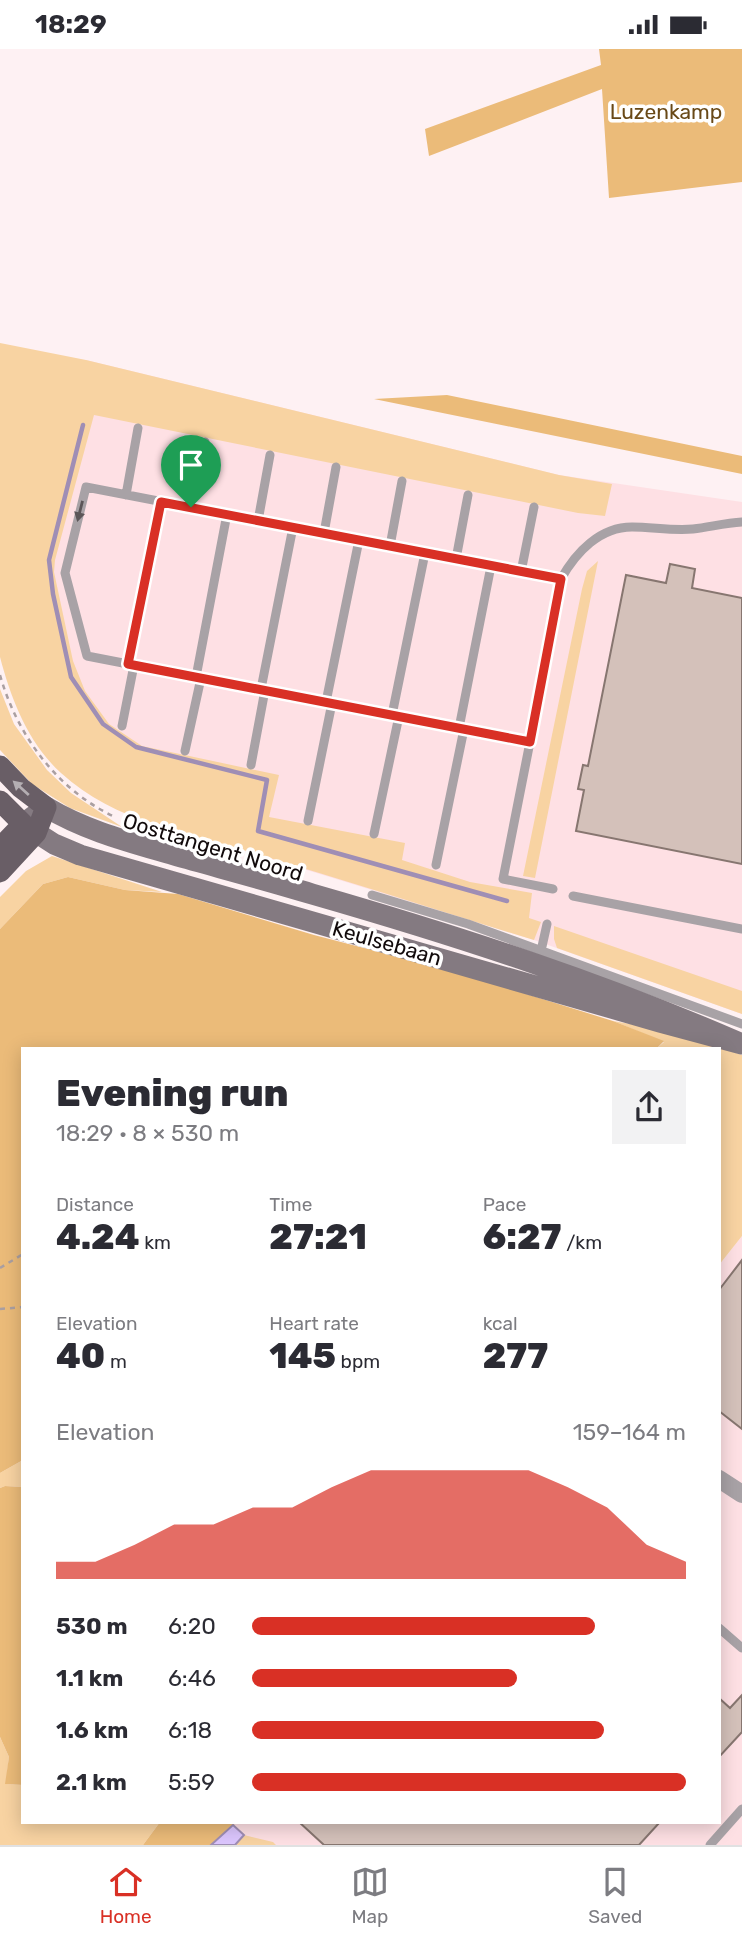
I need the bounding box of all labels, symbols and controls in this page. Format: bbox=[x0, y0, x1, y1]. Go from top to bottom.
text: 18:29 bbox=[35, 9, 107, 40]
park label: Luzenkamp bbox=[610, 99, 722, 124]
pin bbox=[161, 435, 221, 507]
icon: arrive bbox=[172, 446, 210, 484]
one-way arrow bbox=[74, 500, 85, 522]
one-way arrow bbox=[12, 780, 30, 796]
street label: Oosttangent Noord bbox=[120, 808, 306, 886]
street label: Keulsebaan bbox=[330, 915, 444, 971]
text: Evening run bbox=[56, 1070, 289, 1116]
button: share bbox=[612, 1070, 686, 1144]
text: 18:29 · 8 × 530 m bbox=[56, 1119, 239, 1147]
text: Distance bbox=[56, 1193, 134, 1216]
text: Time bbox=[269, 1193, 312, 1216]
text: Pace bbox=[483, 1193, 526, 1216]
text: 4.24 bbox=[56, 1216, 140, 1258]
text: 27:21 bbox=[269, 1216, 367, 1258]
text: 6:27 bbox=[483, 1216, 562, 1258]
text: km bbox=[140, 1231, 171, 1254]
text: /km bbox=[562, 1231, 602, 1254]
text: Elevation bbox=[56, 1312, 137, 1335]
text: Heart rate bbox=[269, 1312, 359, 1335]
text: kcal bbox=[483, 1312, 518, 1335]
text: 40 bbox=[56, 1335, 105, 1377]
text: 145 bbox=[269, 1335, 336, 1377]
text: 277 bbox=[483, 1335, 548, 1377]
text: m bbox=[105, 1350, 127, 1373]
text: bpm bbox=[336, 1350, 380, 1373]
text: Elevation bbox=[56, 1418, 155, 1446]
text: 159–164 m bbox=[573, 1418, 686, 1446]
text: 530 m bbox=[56, 1612, 128, 1640]
text: 6:20 bbox=[168, 1612, 216, 1640]
text: 1.1 km bbox=[56, 1664, 123, 1692]
text: 6:46 bbox=[168, 1664, 216, 1692]
text: 1.6 km bbox=[56, 1716, 128, 1744]
text: 6:18 bbox=[168, 1716, 212, 1744]
text: 2.1 km bbox=[56, 1768, 127, 1796]
text: 5:59 bbox=[168, 1768, 215, 1796]
tab: Home bbox=[100, 1863, 152, 1928]
tab: Map bbox=[351, 1863, 389, 1928]
tab: Saved bbox=[588, 1863, 642, 1928]

